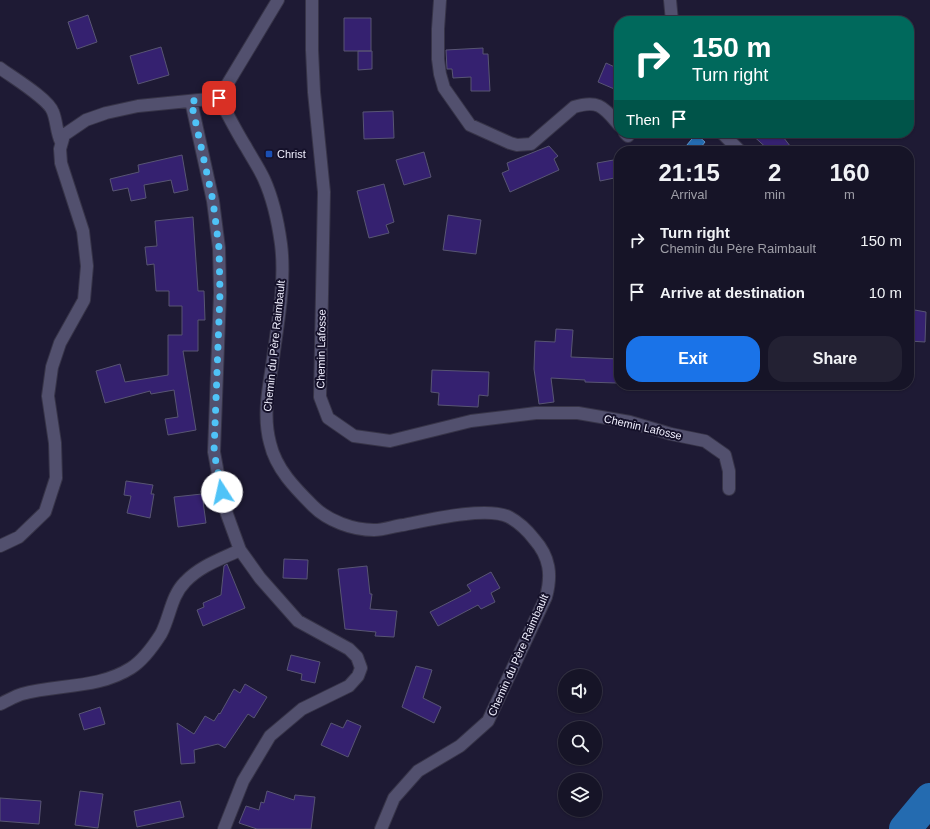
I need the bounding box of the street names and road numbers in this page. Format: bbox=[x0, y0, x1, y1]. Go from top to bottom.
street label: Chemin du Père Raimbault bbox=[261, 280, 287, 412]
street label: Chemin Lafosse bbox=[314, 309, 328, 389]
street label: Chemin Lafosse bbox=[603, 412, 683, 442]
street label: Chemin du Père Raimbault bbox=[486, 592, 550, 718]

